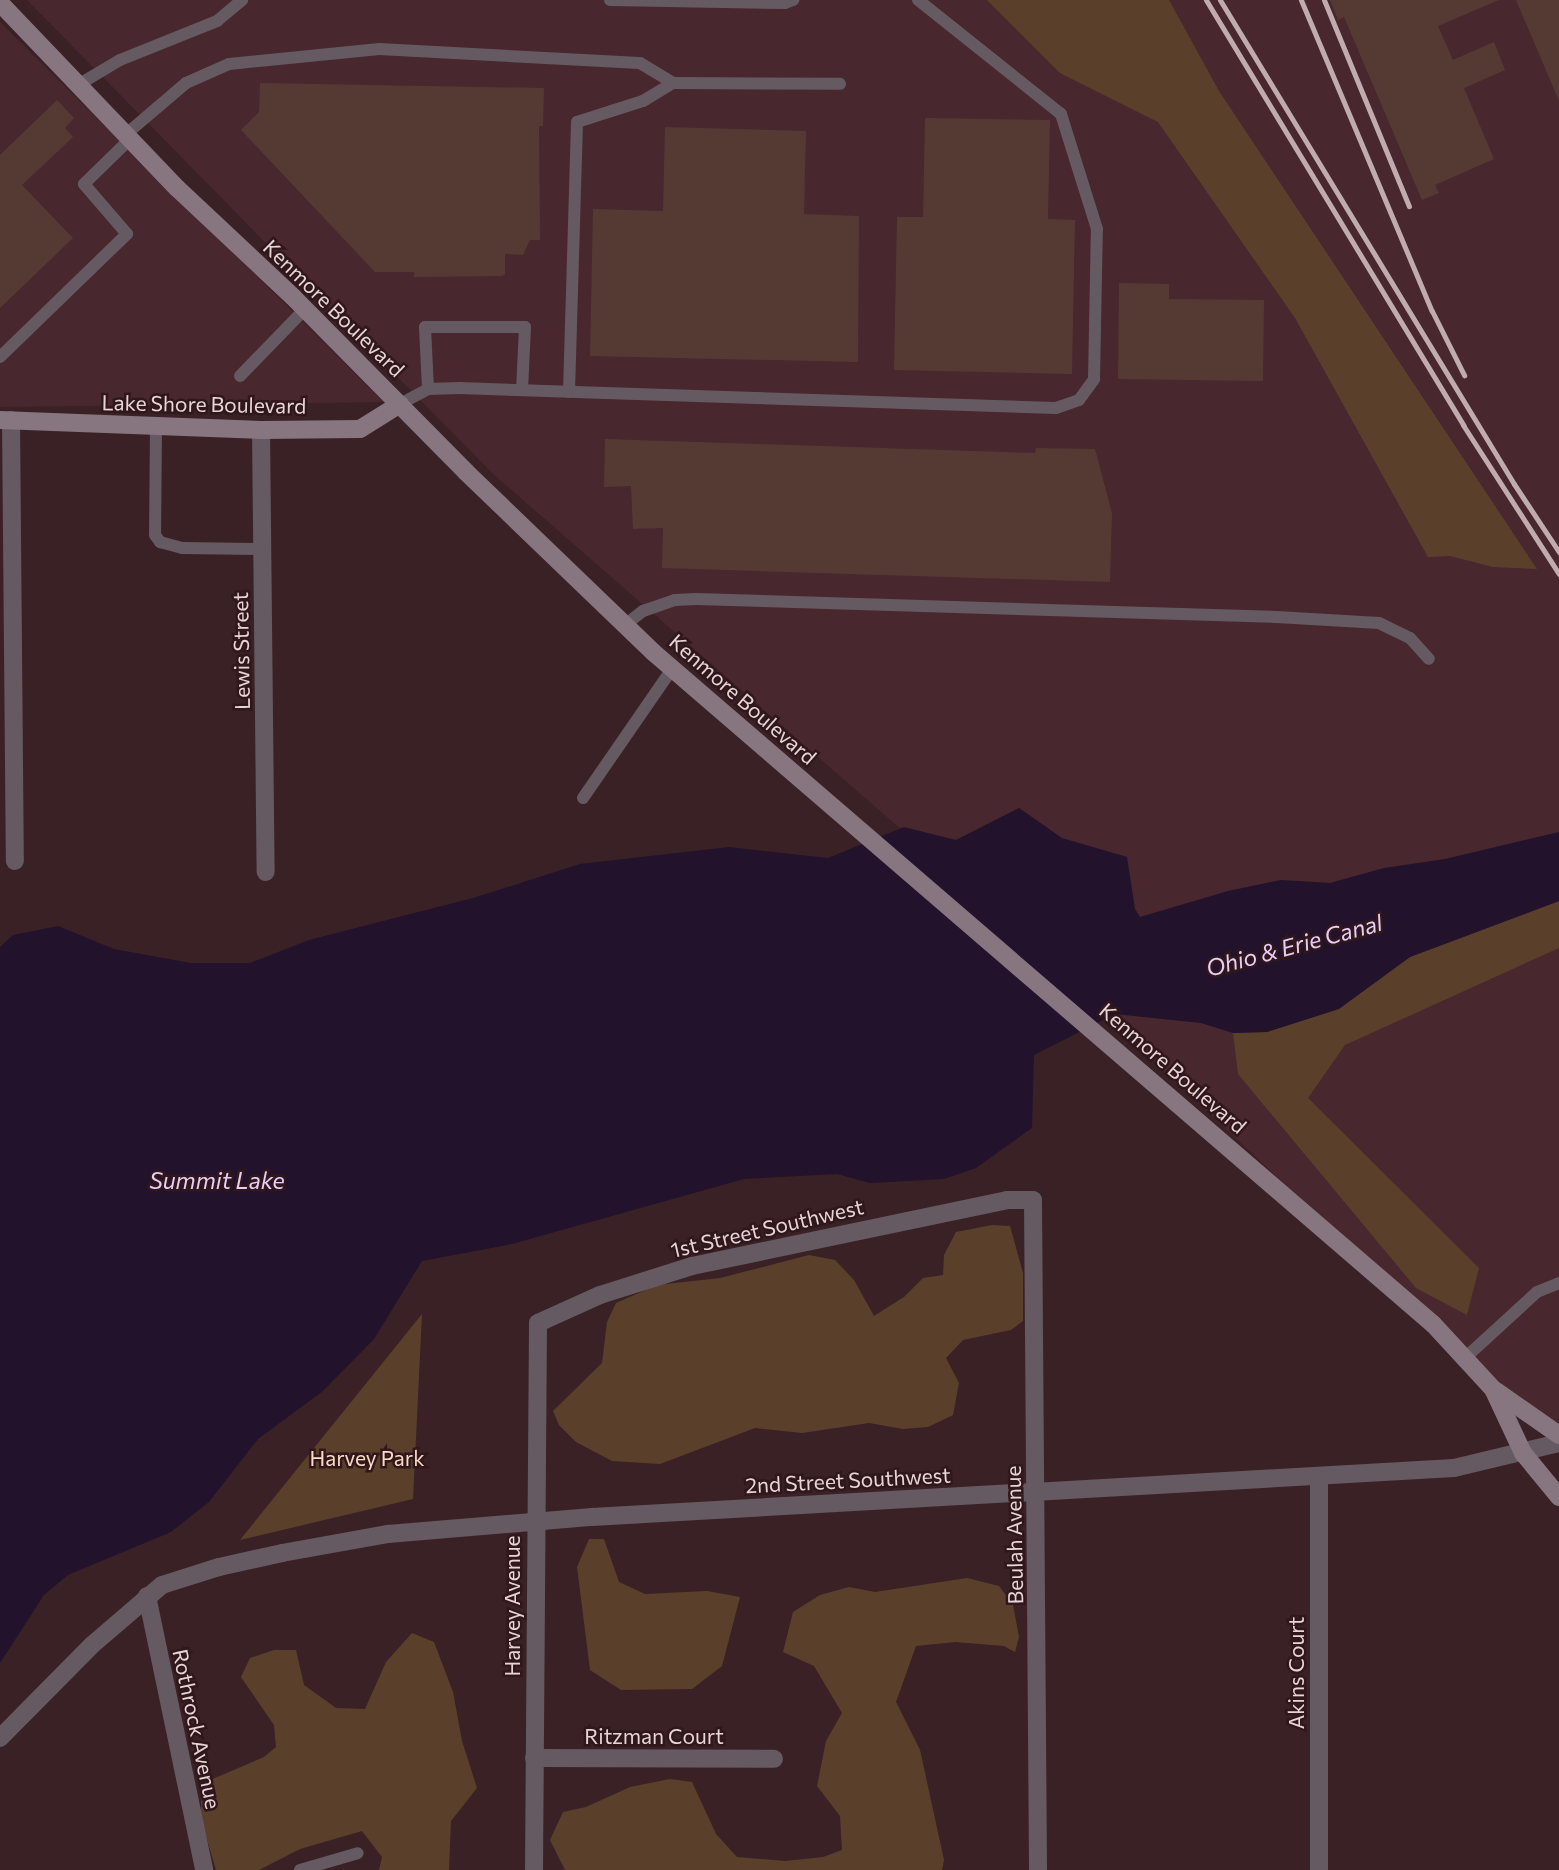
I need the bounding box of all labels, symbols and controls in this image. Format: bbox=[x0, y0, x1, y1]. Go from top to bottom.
street label: Kenmore Boulevard bbox=[258, 234, 410, 382]
street label: Lake Shore Boulevard bbox=[101, 390, 307, 418]
street label: Lewis Street bbox=[227, 592, 255, 710]
street label: Kenmore Boulevard bbox=[664, 628, 822, 770]
water label: Ohio & Erie Canal bbox=[1203, 908, 1385, 982]
street label: Kenmore Boulevard bbox=[1094, 997, 1252, 1139]
water label: Summit Lake bbox=[149, 1166, 285, 1194]
street label: 1st Street Southwest bbox=[668, 1194, 866, 1262]
park label: Harvey Park bbox=[309, 1445, 425, 1471]
street label: 2nd Street Southwest bbox=[745, 1462, 951, 1498]
street label: Beulah Avenue bbox=[1000, 1465, 1028, 1605]
street label: Harvey Avenue bbox=[499, 1535, 525, 1677]
street label: Akins Court bbox=[1283, 1617, 1309, 1729]
street label: Rothrock Avenue bbox=[168, 1647, 226, 1811]
street label: Ritzman Court bbox=[584, 1723, 724, 1749]

